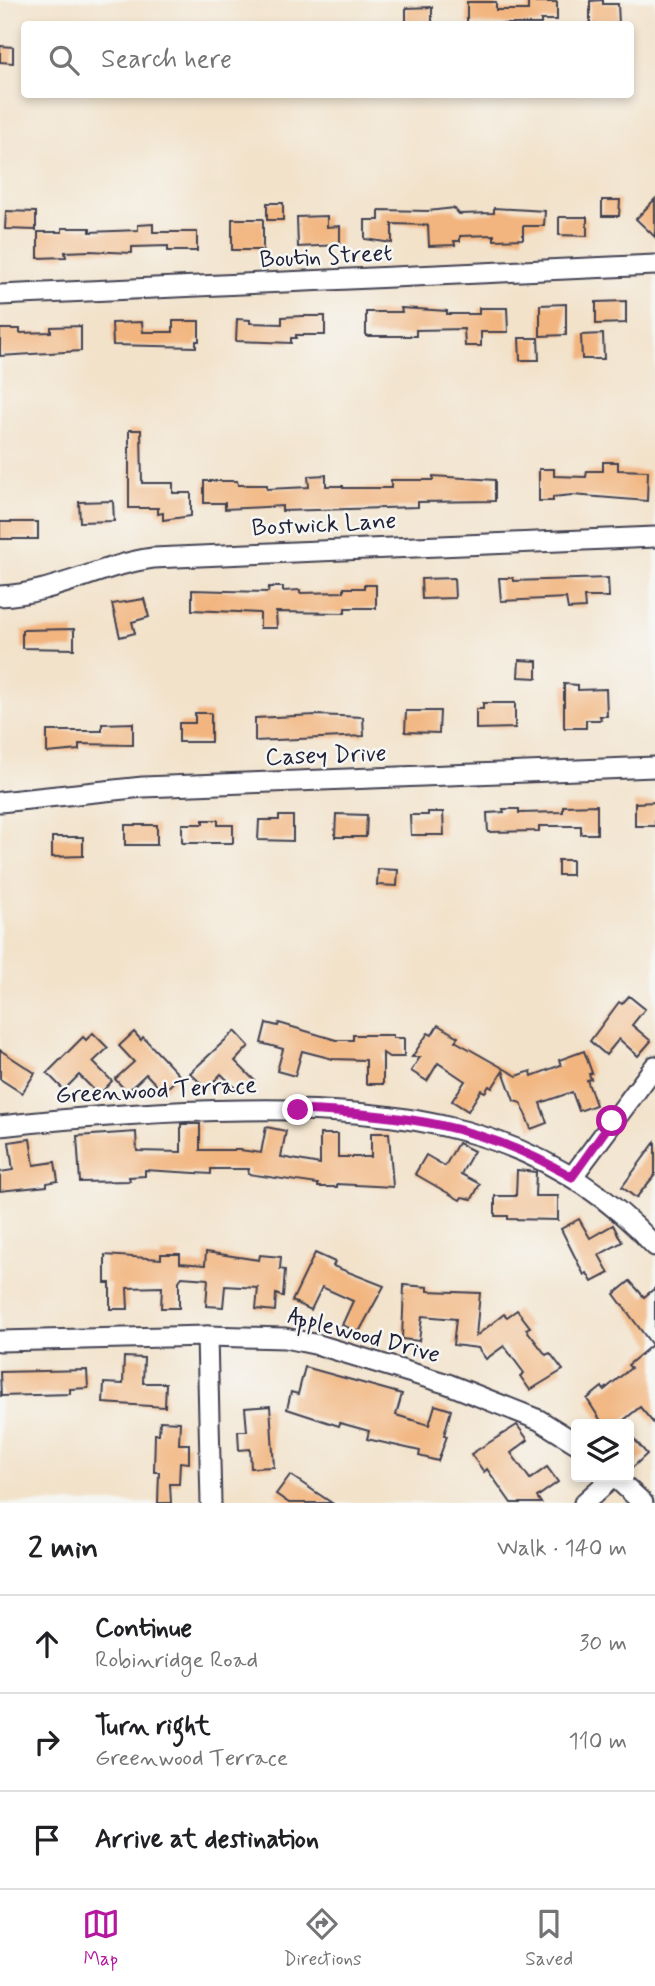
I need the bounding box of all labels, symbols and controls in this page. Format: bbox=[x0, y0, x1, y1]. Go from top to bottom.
search box bbox=[21, 21, 634, 98]
icon: search bbox=[45, 41, 83, 79]
text: Search here bbox=[101, 43, 232, 77]
street label: Boutin Street bbox=[259, 238, 393, 276]
street label: Bostwick Lane bbox=[251, 506, 397, 544]
street label: Casey Drive bbox=[265, 738, 387, 774]
street label: Greenwood Terrace bbox=[55, 1070, 258, 1112]
route end bbox=[282, 1094, 313, 1125]
route start bbox=[596, 1105, 627, 1136]
street label: Applewood Drive bbox=[284, 1301, 443, 1374]
map controls bbox=[571, 1419, 634, 1482]
button: layers bbox=[571, 1419, 634, 1482]
text: 2 min bbox=[28, 1529, 98, 1568]
text: Walk · 140 m bbox=[497, 1534, 627, 1564]
text: Continue bbox=[95, 1612, 192, 1646]
icon: ahead bbox=[28, 1625, 66, 1663]
text: 30 m bbox=[579, 1629, 627, 1659]
text: Robinridge Road bbox=[95, 1646, 258, 1676]
text: Turn right bbox=[95, 1710, 211, 1744]
icon: right bbox=[28, 1723, 66, 1761]
text: 110 m bbox=[568, 1727, 627, 1757]
text: Greenwood Terrace bbox=[95, 1744, 288, 1774]
icon: arrive bbox=[28, 1821, 66, 1859]
text: Arrive at destination bbox=[95, 1823, 319, 1857]
tab: Map bbox=[82, 1905, 120, 1972]
tab: Directions bbox=[283, 1905, 362, 1972]
tab: Saved bbox=[525, 1905, 573, 1972]

